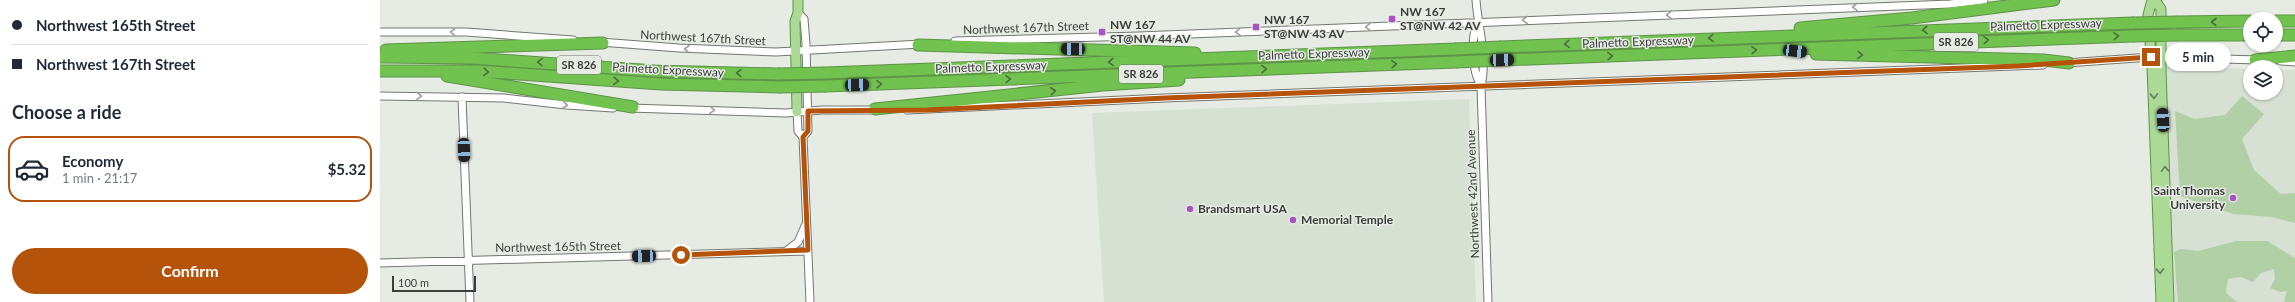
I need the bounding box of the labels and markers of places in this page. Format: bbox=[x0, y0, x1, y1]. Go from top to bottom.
place label: NW 167 ST@NW 42 AV bbox=[1400, 4, 1481, 33]
place label: NW 167 ST@NW 43 AV bbox=[1264, 12, 1345, 41]
marker: NW 167 ST@NW 42 AV bbox=[1387, 14, 1397, 24]
place label: NW 167 ST@NW 44 AV bbox=[1110, 17, 1191, 46]
marker: NW 167 ST@NW 43 AV bbox=[1251, 22, 1261, 32]
marker: NW 167 ST@NW 44 AV bbox=[1097, 27, 1107, 37]
place label: Saint Thomas University bbox=[2153, 183, 2226, 212]
marker: Saint Thomas University bbox=[2228, 193, 2238, 203]
place label: Brandsmart USA bbox=[1198, 201, 1287, 216]
marker: Brandsmart USA bbox=[1185, 204, 1195, 214]
place label: Memorial Temple bbox=[1301, 212, 1394, 227]
marker: Memorial Temple bbox=[1288, 215, 1298, 225]

